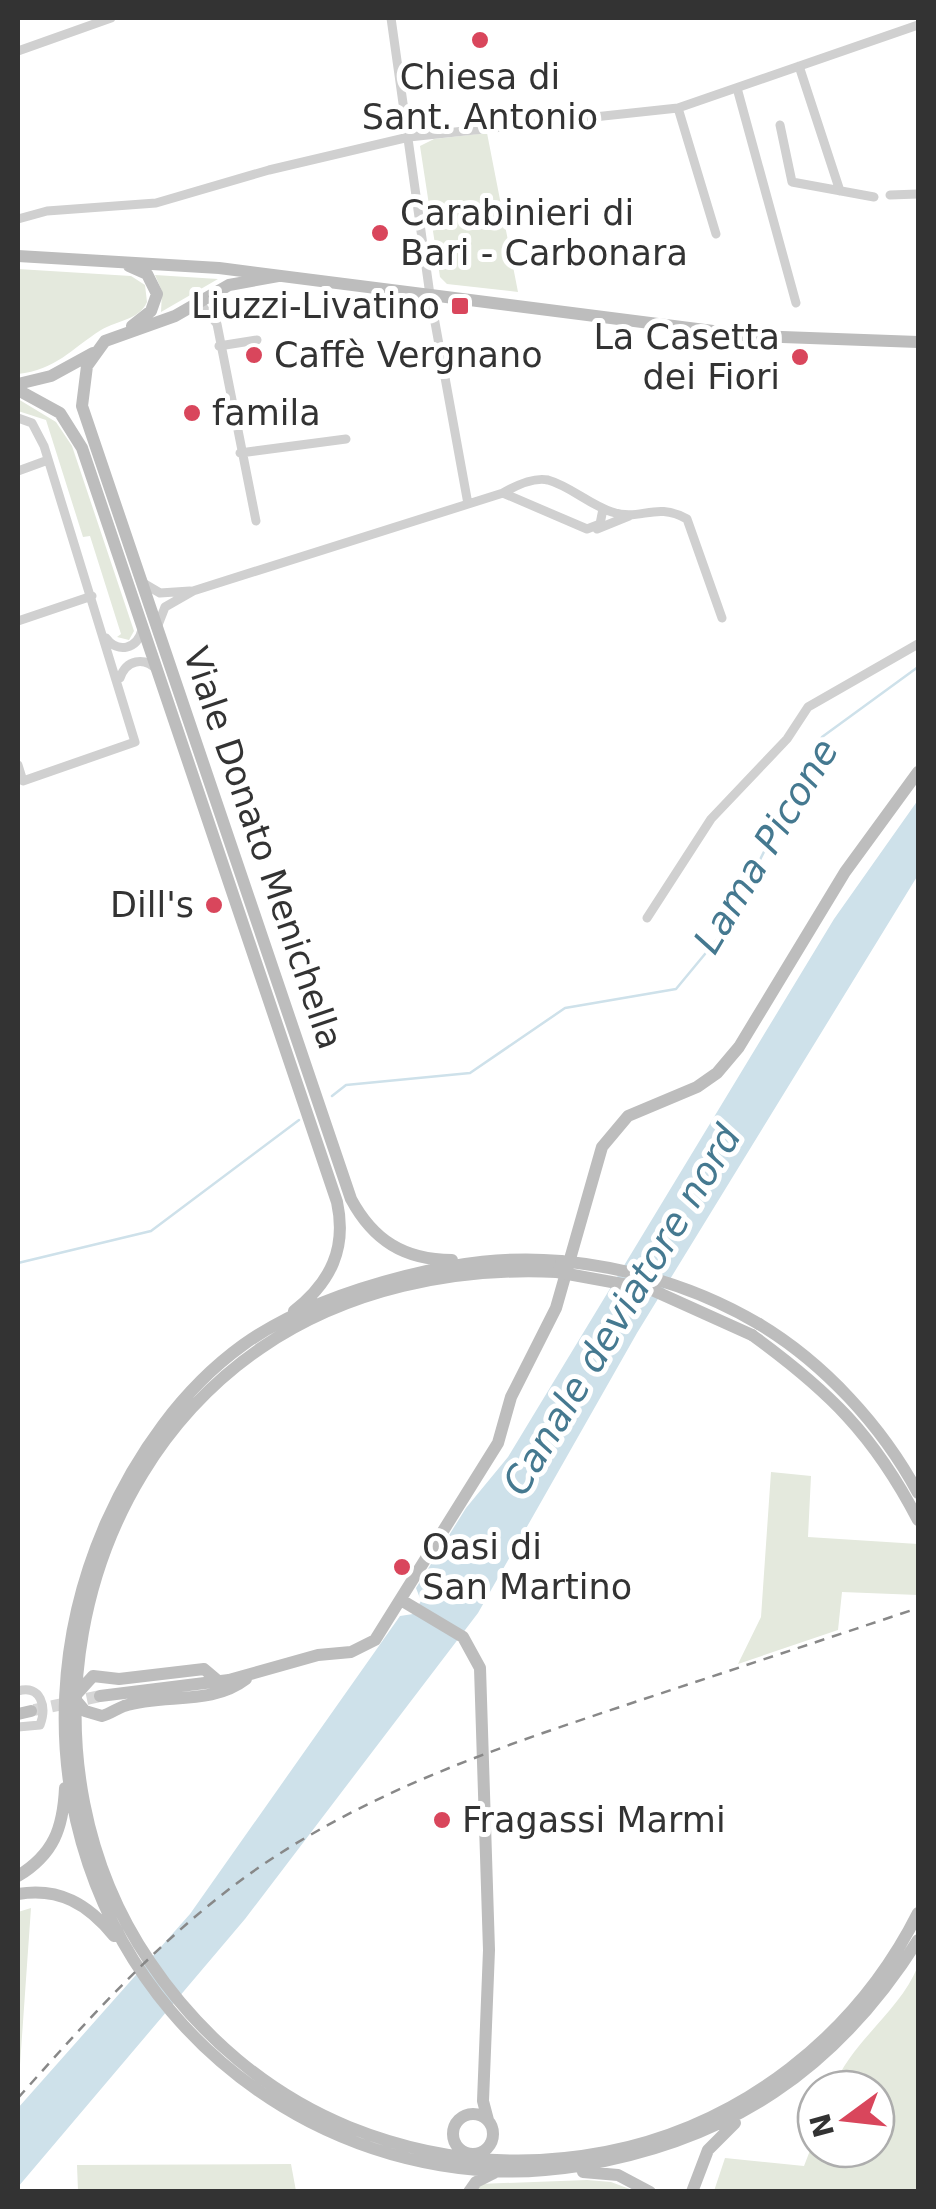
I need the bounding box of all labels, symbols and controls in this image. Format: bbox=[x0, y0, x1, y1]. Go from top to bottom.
marker: Chiesa di Sant. Antonio bbox=[469, 29, 491, 51]
place label: Chiesa di Sant. Antonio bbox=[362, 57, 598, 137]
place label: Carabinieri di Bari - Carbonara bbox=[400, 193, 688, 273]
marker: Carabinieri di Bari - Carbonara bbox=[369, 222, 391, 244]
place label: Liuzzi-Livatino bbox=[191, 286, 440, 326]
marker: Liuzzi-Livatino bbox=[449, 295, 471, 317]
place label: La Casetta dei Fiori bbox=[593, 317, 780, 397]
place label: Caffè Vergnano bbox=[274, 335, 543, 375]
marker: Caffè Vergnano bbox=[243, 344, 265, 366]
marker: La Casetta dei Fiori bbox=[789, 346, 811, 368]
place label: famila bbox=[212, 393, 321, 433]
marker: famila bbox=[181, 402, 203, 424]
street label: Viale Donato Menichella bbox=[175, 642, 351, 1054]
water label: Lama Picone bbox=[685, 731, 847, 961]
place label: Dill's bbox=[110, 885, 194, 925]
marker: Dill's bbox=[203, 894, 225, 916]
water label: Canale deviatore nord bbox=[494, 1116, 750, 1503]
place label: Oasi di San Martino bbox=[422, 1527, 632, 1607]
marker: Oasi di San Martino bbox=[391, 1556, 413, 1578]
place label: Fragassi Marmi bbox=[462, 1800, 726, 1840]
marker: Fragassi Marmi bbox=[431, 1809, 453, 1831]
north arrow bbox=[796, 2069, 896, 2169]
text: N bbox=[803, 2110, 841, 2141]

